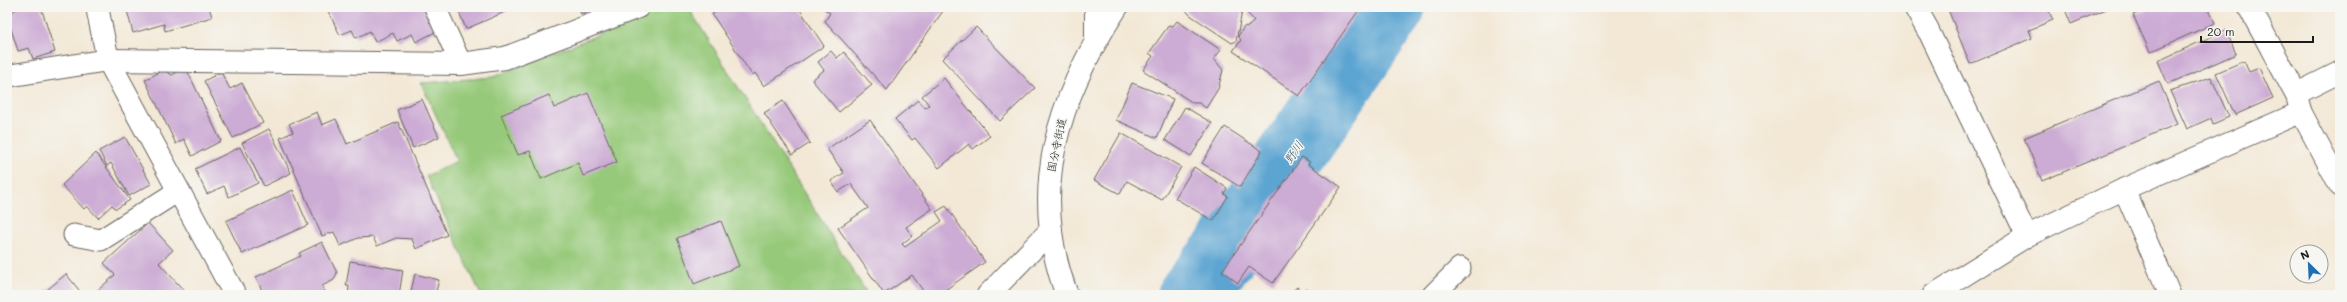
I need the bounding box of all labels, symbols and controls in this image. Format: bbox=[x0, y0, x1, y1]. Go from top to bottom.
scale bar bbox=[2201, 18, 2313, 44]
text: 20 m bbox=[2207, 23, 2235, 39]
street label: 国分寺街道 bbox=[1043, 117, 1069, 173]
water label: 野川 bbox=[1280, 138, 1306, 166]
north arrow bbox=[2289, 244, 2329, 284]
text: N bbox=[2298, 246, 2312, 263]

